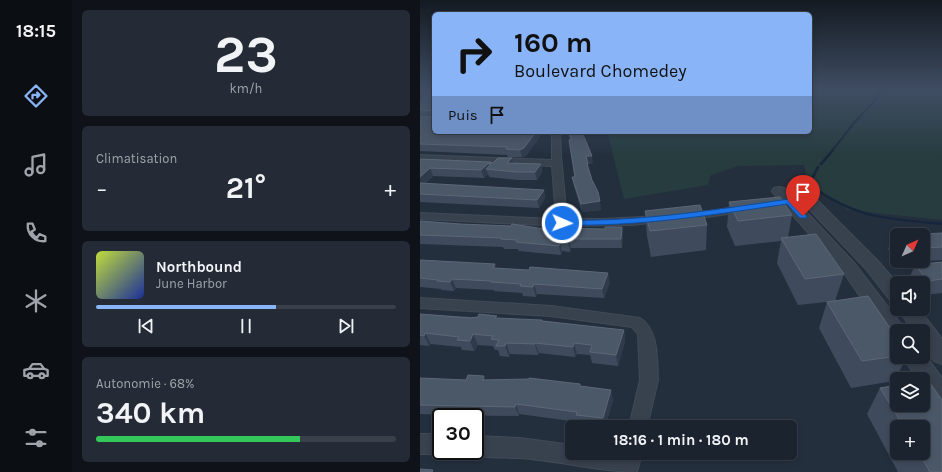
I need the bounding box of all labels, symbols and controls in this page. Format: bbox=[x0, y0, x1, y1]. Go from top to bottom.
text: 18:15 bbox=[16, 20, 56, 42]
text: 23 bbox=[214, 24, 278, 85]
text: 160 m bbox=[514, 26, 592, 59]
icon: right bbox=[448, 28, 500, 80]
text: Boulevard Chomedey bbox=[514, 60, 687, 82]
text: km/h bbox=[230, 81, 262, 96]
icon: directions bbox=[22, 82, 50, 110]
icon: arrive bbox=[486, 104, 508, 126]
text: Puis bbox=[448, 106, 478, 124]
icon: music bbox=[22, 151, 50, 179]
text: Climatisation bbox=[96, 151, 177, 166]
text: 21° bbox=[226, 170, 266, 206]
pin bbox=[786, 175, 820, 216]
text: − bbox=[96, 176, 108, 202]
text: + bbox=[384, 176, 396, 202]
icon: arrive bbox=[792, 181, 814, 203]
position arrow bbox=[541, 202, 583, 244]
icon: phone bbox=[22, 219, 50, 247]
north arrow bbox=[890, 228, 930, 268]
map controls bbox=[890, 228, 930, 460]
text: Northbound bbox=[156, 258, 242, 276]
text: June Harbor bbox=[156, 276, 227, 291]
button: sound bbox=[890, 276, 930, 316]
icon: climate bbox=[22, 287, 50, 315]
icon: previous bbox=[135, 315, 157, 337]
icon: pause bbox=[235, 315, 257, 337]
icon: next bbox=[335, 315, 357, 337]
button: search bbox=[890, 324, 930, 364]
icon: car bbox=[22, 356, 50, 384]
button: layers bbox=[890, 372, 930, 412]
text: Autonomie · 68% bbox=[96, 376, 194, 391]
text: 340 km bbox=[96, 395, 205, 431]
speed limit sign: 30 bbox=[432, 408, 484, 460]
button: + bbox=[890, 420, 930, 460]
icon: filters bbox=[22, 424, 50, 452]
text: 18:16 · 1 min · 180 m bbox=[613, 431, 749, 449]

